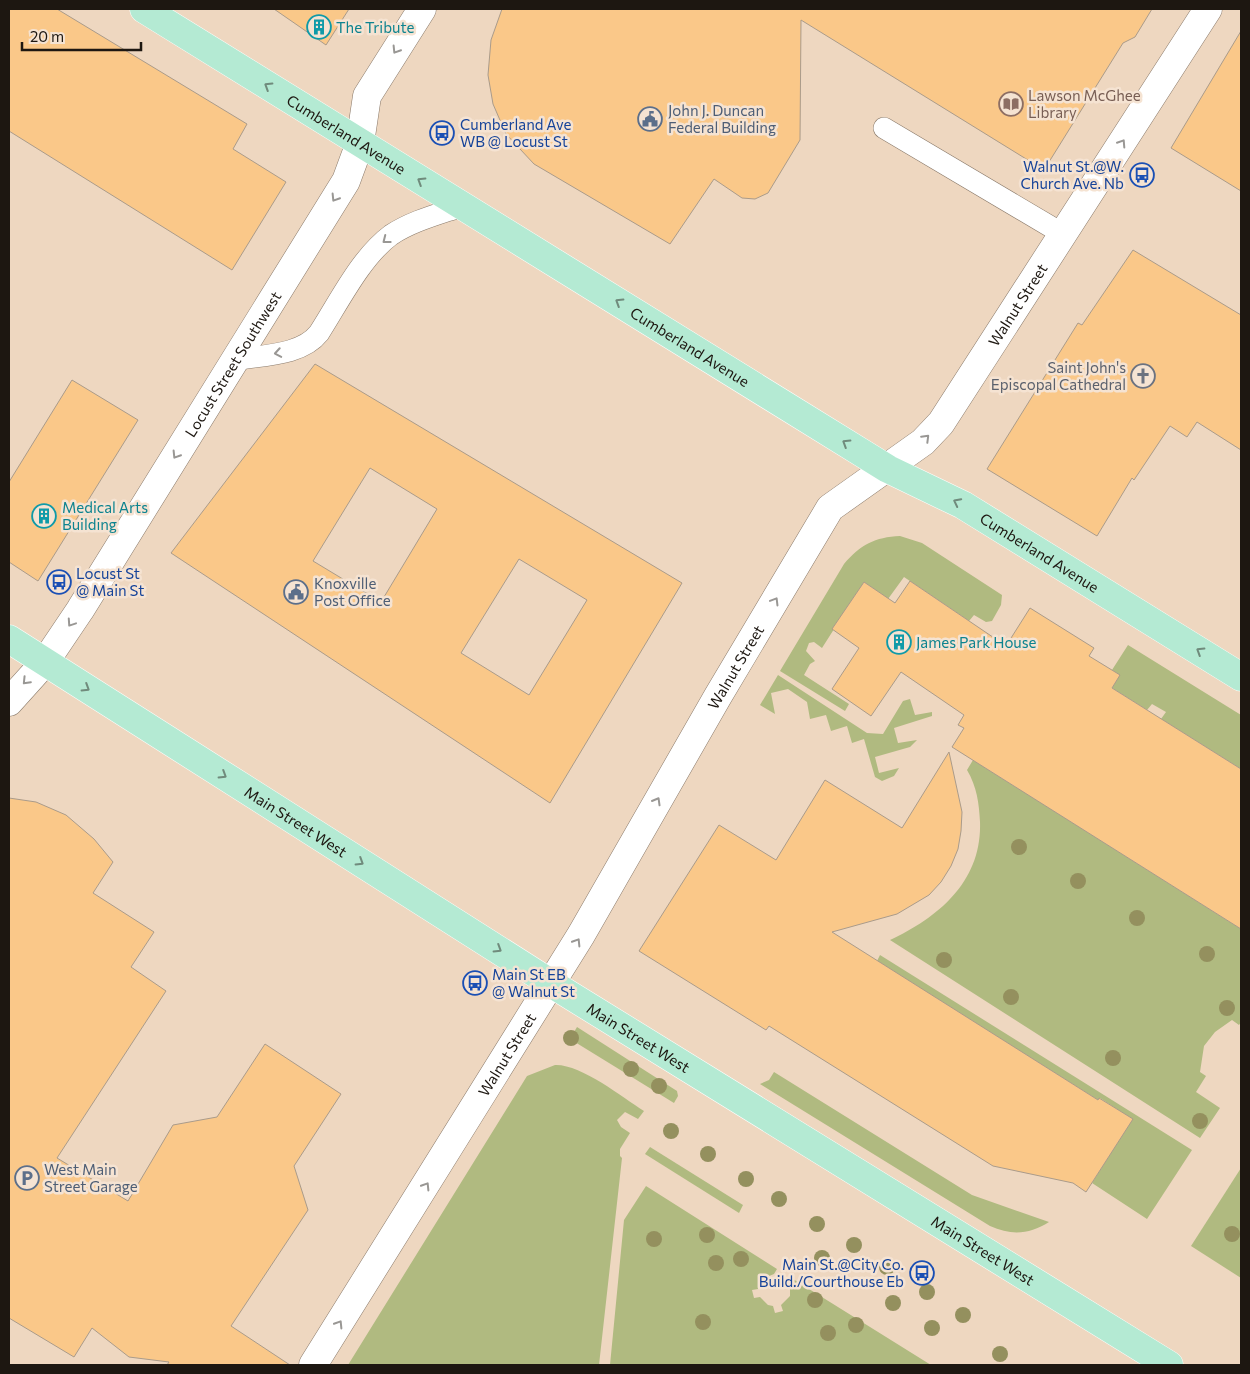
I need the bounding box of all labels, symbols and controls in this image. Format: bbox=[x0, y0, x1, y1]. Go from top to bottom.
building icon: The Tribute bbox=[306, 14, 332, 40]
place label: The Tribute bbox=[336, 18, 414, 36]
scale bar bbox=[22, 20, 141, 52]
text: 20 m bbox=[30, 27, 64, 45]
one-way arrow bbox=[392, 45, 402, 54]
one-way arrow bbox=[264, 82, 273, 92]
place label: Lawson McGhee Library bbox=[1028, 86, 1141, 121]
street label: Cumberland Avenue bbox=[284, 91, 409, 178]
library icon: Lawson McGhee Library bbox=[998, 91, 1024, 117]
place label: John J. Duncan Federal Building bbox=[668, 101, 776, 136]
public building icon: John J. Duncan Federal Building bbox=[637, 106, 663, 132]
place label: Cumberland Ave WB @ Locust St bbox=[460, 115, 572, 150]
bus stop icon: Cumberland Ave WB @ Locust St bbox=[429, 120, 455, 146]
one-way arrow bbox=[1115, 139, 1125, 148]
place label: Walnut St.@W. Church Ave. Nb bbox=[1021, 157, 1124, 192]
bus stop icon: Walnut St.@W. Church Ave. Nb bbox=[1129, 162, 1155, 188]
one-way arrow bbox=[417, 177, 426, 187]
one-way arrow bbox=[332, 193, 342, 202]
one-way arrow bbox=[383, 234, 392, 242]
street label: Walnut Street bbox=[984, 260, 1051, 349]
street label: Locust Street Southwest bbox=[181, 288, 284, 440]
one-way arrow bbox=[615, 299, 624, 309]
street label: Cumberland Avenue bbox=[627, 303, 753, 390]
one-way arrow bbox=[274, 347, 282, 357]
place label: Saint John's Episcopal Cathedral bbox=[991, 358, 1126, 393]
church icon: Saint John's Episcopal Cathedral bbox=[1130, 363, 1156, 389]
one-way arrow bbox=[920, 435, 929, 444]
one-way arrow bbox=[843, 439, 852, 449]
one-way arrow bbox=[172, 450, 182, 459]
place label: Medical Arts Building bbox=[62, 498, 148, 533]
one-way arrow bbox=[953, 498, 962, 508]
building icon: Medical Arts Building bbox=[31, 503, 57, 529]
street label: Cumberland Avenue bbox=[977, 509, 1102, 596]
place label: Locust St @ Main St bbox=[76, 564, 144, 599]
bus stop icon: Locust St @ Main St bbox=[46, 569, 72, 595]
place label: Knoxville Post Office bbox=[314, 574, 391, 609]
public building icon: Knoxville Post Office bbox=[283, 579, 309, 605]
one-way arrow bbox=[769, 597, 778, 606]
one-way arrow bbox=[68, 617, 77, 626]
street label: Walnut Street bbox=[703, 622, 767, 712]
building icon: James Park House bbox=[886, 629, 912, 655]
place label: James Park House bbox=[916, 633, 1037, 651]
one-way arrow bbox=[1196, 648, 1205, 658]
one-way arrow bbox=[23, 676, 32, 685]
one-way arrow bbox=[80, 682, 89, 691]
one-way arrow bbox=[217, 769, 227, 778]
street label: Main Street West bbox=[241, 782, 351, 861]
one-way arrow bbox=[651, 797, 661, 806]
one-way arrow bbox=[355, 856, 364, 865]
one-way arrow bbox=[570, 939, 580, 948]
one-way arrow bbox=[492, 943, 501, 952]
place label: Main St EB @ Walnut St bbox=[492, 965, 575, 1000]
bus stop icon: Main St EB @ Walnut St bbox=[462, 970, 488, 996]
street label: Main Street West bbox=[584, 999, 693, 1076]
street label: Walnut Street bbox=[474, 1009, 539, 1099]
place label: West Main Street Garage bbox=[44, 1160, 138, 1195]
parking icon: West Main Street Garage bbox=[14, 1165, 40, 1191]
one-way arrow bbox=[419, 1183, 429, 1192]
street label: Main Street West bbox=[928, 1212, 1038, 1289]
place label: Main St.@City Co. Build./Courthouse Eb bbox=[759, 1255, 904, 1290]
bus stop icon: Main St.@City Co. Build./Courthouse Eb bbox=[909, 1260, 935, 1286]
one-way arrow bbox=[333, 1320, 342, 1330]

